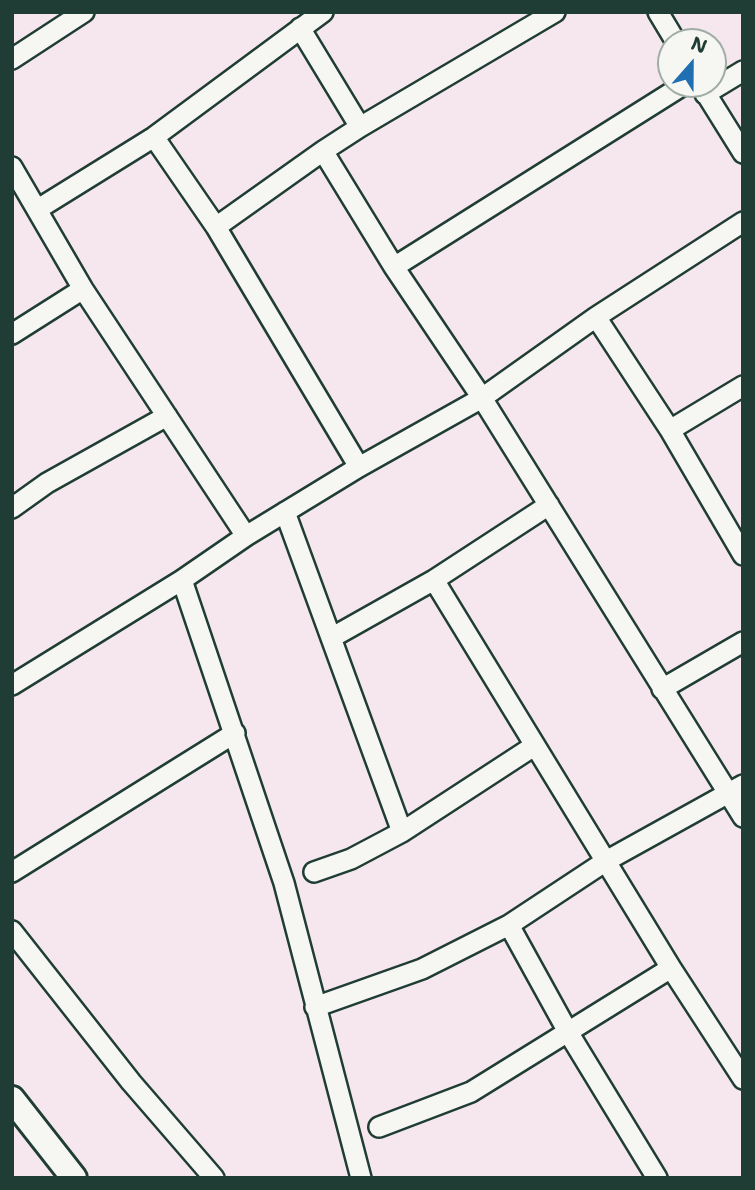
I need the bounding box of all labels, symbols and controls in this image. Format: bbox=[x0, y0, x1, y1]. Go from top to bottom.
north arrow bbox=[657, 28, 727, 98]
text: N bbox=[687, 30, 710, 59]

